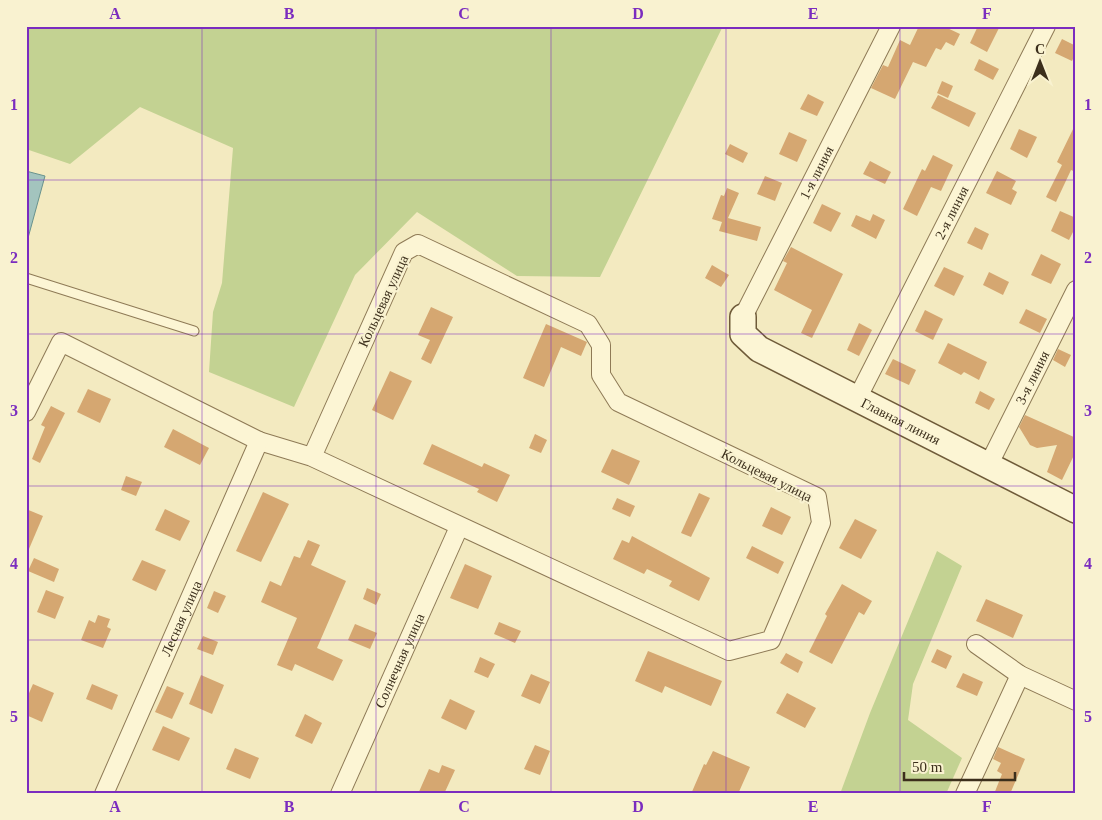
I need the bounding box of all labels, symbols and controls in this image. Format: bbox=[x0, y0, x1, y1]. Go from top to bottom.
text: A bbox=[109, 5, 121, 22]
text: B bbox=[284, 5, 295, 22]
text: C bbox=[458, 5, 470, 22]
text: D bbox=[632, 5, 644, 22]
text: E bbox=[808, 5, 818, 22]
text: F bbox=[982, 5, 992, 22]
north arrow bbox=[1014, 38, 1064, 88]
text: С bbox=[1035, 42, 1045, 57]
text: 1 bbox=[10, 96, 18, 113]
text: 1 bbox=[1084, 96, 1092, 113]
street label: 1-я линия bbox=[797, 143, 837, 202]
street label: 2-я линия bbox=[932, 183, 972, 242]
text: 2 bbox=[10, 249, 18, 266]
text: 2 bbox=[1084, 249, 1092, 266]
street label: Кольцевая улица bbox=[356, 252, 412, 350]
street label: 3-я линия bbox=[1013, 348, 1053, 407]
street label: Главная линия bbox=[859, 395, 943, 448]
text: 3 bbox=[10, 402, 18, 419]
text: 3 bbox=[1084, 402, 1092, 419]
street label: Кольцевая улица bbox=[719, 446, 815, 505]
text: 4 bbox=[10, 555, 18, 572]
text: 4 bbox=[1084, 555, 1092, 572]
street label: Лесная улица bbox=[159, 578, 205, 658]
street label: Солнечная улица bbox=[372, 611, 428, 710]
text: 5 bbox=[10, 708, 18, 725]
text: 5 bbox=[1084, 708, 1092, 725]
scale bar bbox=[904, 750, 1016, 782]
text: 50 m bbox=[912, 759, 943, 775]
text: A bbox=[109, 798, 121, 815]
text: B bbox=[284, 798, 295, 815]
text: C bbox=[458, 798, 470, 815]
text: D bbox=[632, 798, 644, 815]
text: E bbox=[808, 798, 818, 815]
text: F bbox=[982, 798, 992, 815]

